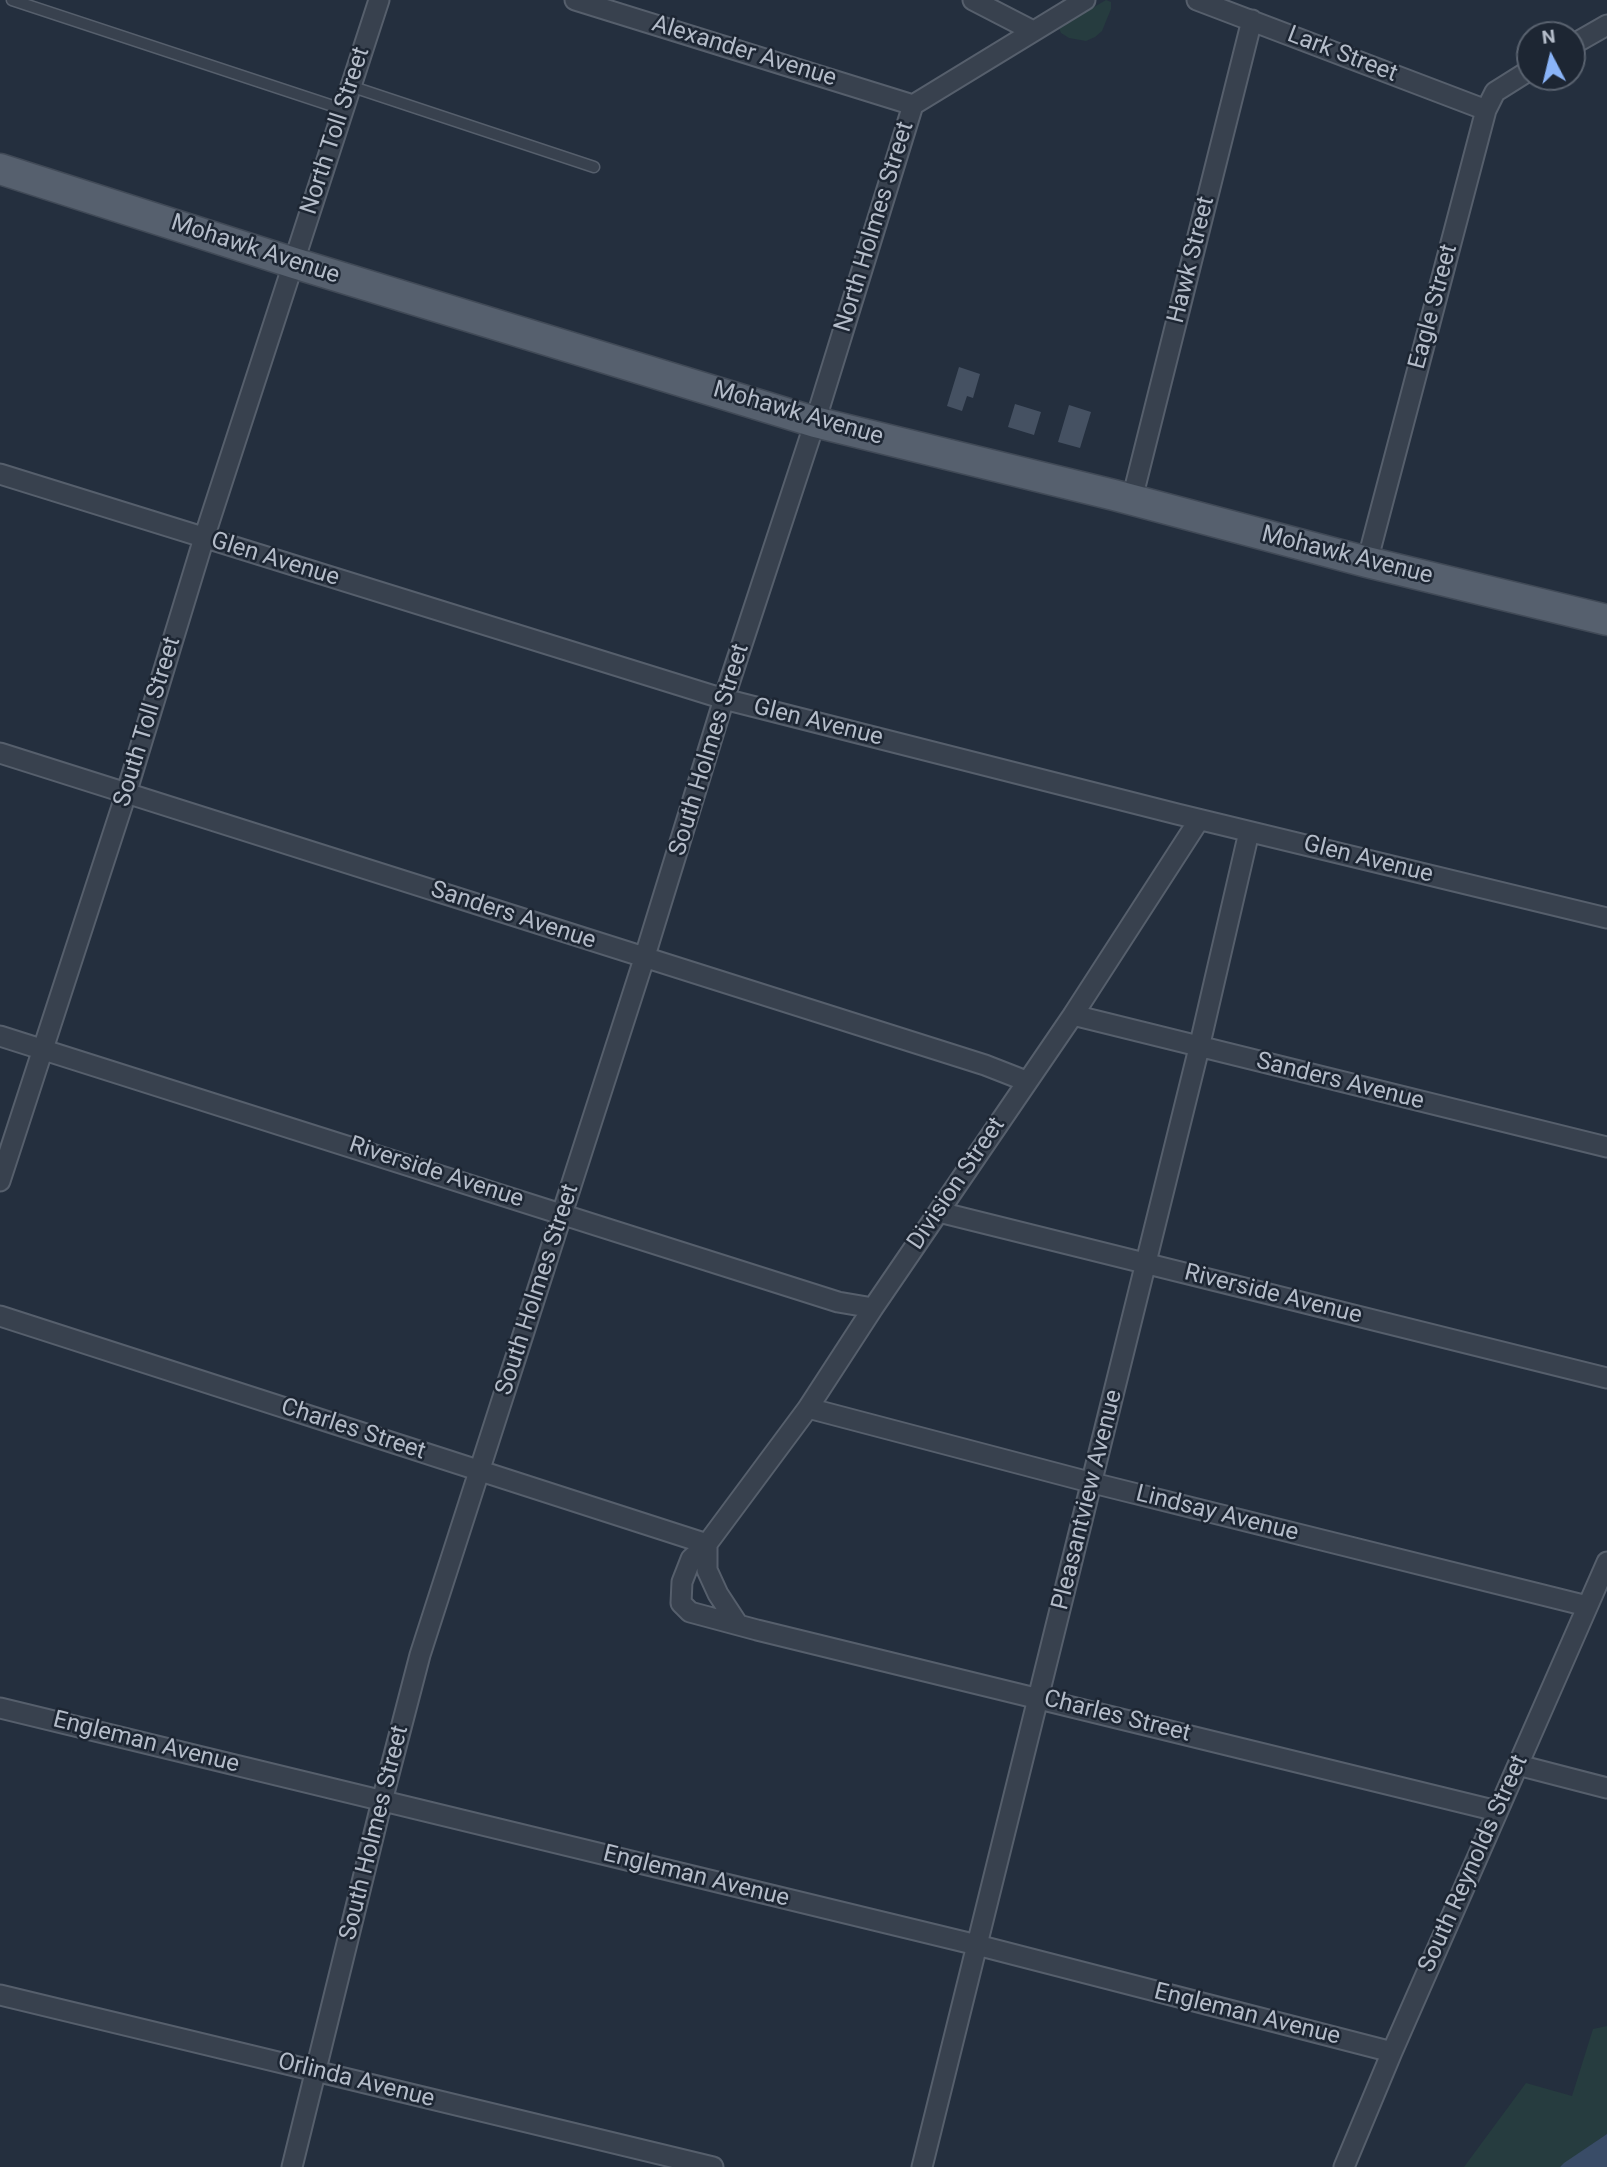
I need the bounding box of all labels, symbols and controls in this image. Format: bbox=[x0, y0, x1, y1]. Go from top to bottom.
street label: Alexander Avenue bbox=[648, 10, 840, 94]
street label: Lark Street bbox=[1283, 21, 1401, 89]
north arrow bbox=[1516, 21, 1586, 91]
text: N bbox=[1541, 24, 1557, 49]
street label: North Toll Street bbox=[295, 44, 377, 218]
street label: North Holmes Street bbox=[829, 118, 921, 336]
street label: Hawk Street bbox=[1162, 194, 1222, 326]
street label: Mohawk Avenue bbox=[167, 209, 343, 291]
street label: Eagle Street bbox=[1404, 241, 1464, 373]
street label: Mohawk Avenue bbox=[710, 376, 886, 452]
street label: Mohawk Avenue bbox=[1258, 521, 1436, 591]
street label: Glen Avenue bbox=[207, 527, 343, 593]
street label: South Toll Street bbox=[109, 634, 187, 810]
street label: South Holmes Street bbox=[664, 640, 756, 860]
street label: Glen Avenue bbox=[750, 693, 886, 753]
street label: Glen Avenue bbox=[1300, 830, 1436, 890]
street label: Sanders Avenue bbox=[427, 876, 599, 956]
street label: Sanders Avenue bbox=[1253, 1047, 1427, 1117]
street label: Division Street bbox=[902, 1112, 1012, 1256]
street label: Riverside Avenue bbox=[345, 1131, 527, 1215]
street label: South Holmes Street bbox=[490, 1181, 586, 1399]
street label: Riverside Avenue bbox=[1181, 1259, 1365, 1331]
street label: Pleasantview Avenue bbox=[1047, 1387, 1129, 1613]
street label: Charles Street bbox=[277, 1393, 429, 1467]
street label: Lindsay Avenue bbox=[1133, 1480, 1301, 1548]
street label: Charles Street bbox=[1041, 1685, 1193, 1749]
street label: Engleman Avenue bbox=[50, 1706, 242, 1780]
street label: South Holmes Street bbox=[334, 1723, 416, 1943]
street label: South Reynolds Street bbox=[1413, 1751, 1535, 1977]
street label: Engleman Avenue bbox=[600, 1840, 792, 1914]
street label: Engleman Avenue bbox=[1151, 1978, 1343, 2052]
street label: Orlinda Avenue bbox=[275, 2048, 437, 2114]

